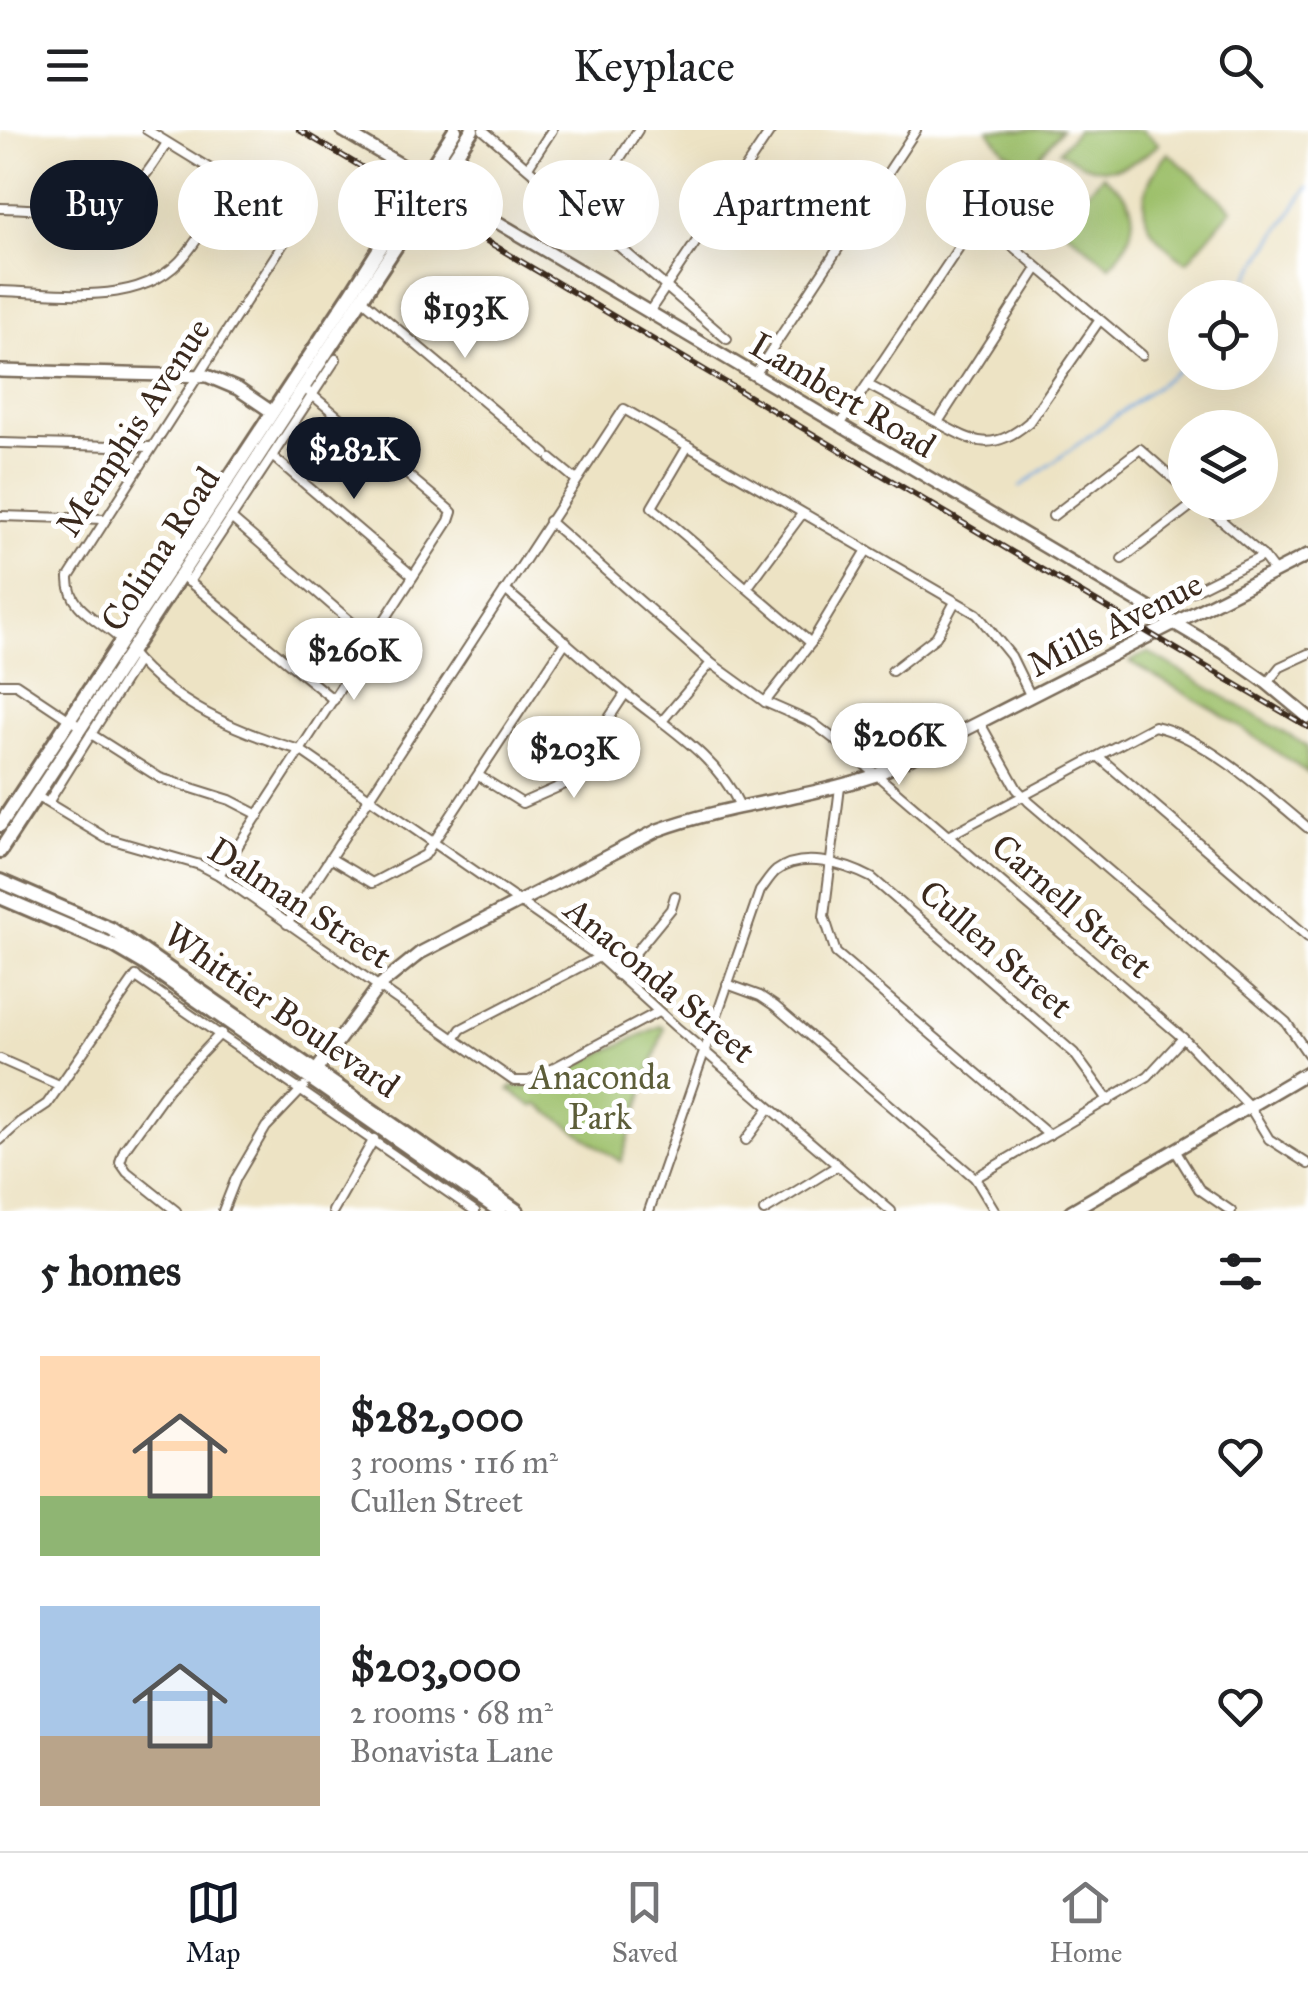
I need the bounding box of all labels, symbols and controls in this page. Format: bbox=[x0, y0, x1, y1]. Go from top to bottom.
icon: menu bbox=[40, 38, 95, 93]
text: Keyplace bbox=[573, 38, 735, 93]
icon: search bbox=[1213, 38, 1268, 93]
chip: Buy bbox=[30, 160, 158, 250]
chip: Rent bbox=[178, 160, 318, 250]
chip: Filters bbox=[338, 160, 503, 250]
chip: New bbox=[523, 160, 659, 250]
chip: Apartment bbox=[679, 160, 906, 250]
chip: House bbox=[926, 160, 1090, 250]
pin: $193K bbox=[395, 276, 535, 361]
map controls bbox=[1168, 280, 1278, 520]
button: locate bbox=[1168, 280, 1278, 390]
text: $193K bbox=[423, 289, 507, 328]
street label: Memphis Avenue bbox=[47, 310, 220, 544]
street label: Lambert Road bbox=[742, 323, 944, 468]
button: layers bbox=[1168, 410, 1278, 520]
pin: $282K bbox=[284, 417, 424, 502]
text: $282K bbox=[309, 430, 399, 469]
street label: Colima Road bbox=[91, 459, 230, 639]
street label: Mills Avenue bbox=[1021, 562, 1210, 687]
pin: $260K bbox=[284, 618, 424, 703]
text: $260K bbox=[308, 631, 400, 670]
pin: $206K bbox=[829, 703, 969, 788]
pin: $203K bbox=[504, 716, 644, 801]
text: $206K bbox=[853, 716, 945, 755]
text: $203K bbox=[529, 729, 619, 768]
street label: Carnell Street bbox=[983, 825, 1161, 988]
street label: Dalman Street bbox=[200, 828, 399, 979]
street label: Cullen Street bbox=[910, 871, 1081, 1028]
street label: Anaconda Street bbox=[554, 887, 764, 1073]
street label: Whittier Boulevard bbox=[156, 913, 408, 1108]
park label: Anaconda Park bbox=[527, 1056, 671, 1139]
icon: filters bbox=[1213, 1244, 1268, 1299]
text: 5 homes bbox=[40, 1245, 181, 1297]
text: $282,000 bbox=[350, 1391, 524, 1443]
icon: home bbox=[120, 1396, 240, 1516]
icon: heart bbox=[1213, 1429, 1268, 1484]
text: 3 rooms · 116 m² bbox=[350, 1443, 558, 1482]
text: Cullen Street bbox=[350, 1482, 523, 1521]
text: $203,000 bbox=[350, 1641, 521, 1693]
icon: home bbox=[120, 1646, 240, 1766]
icon: heart bbox=[1213, 1679, 1268, 1734]
text: 2 rooms · 68 m² bbox=[350, 1693, 553, 1732]
text: Bonavista Lane bbox=[350, 1732, 554, 1771]
tab: Map bbox=[186, 1875, 241, 1970]
tab: Saved bbox=[612, 1875, 678, 1970]
tab: Home bbox=[1049, 1875, 1122, 1970]

